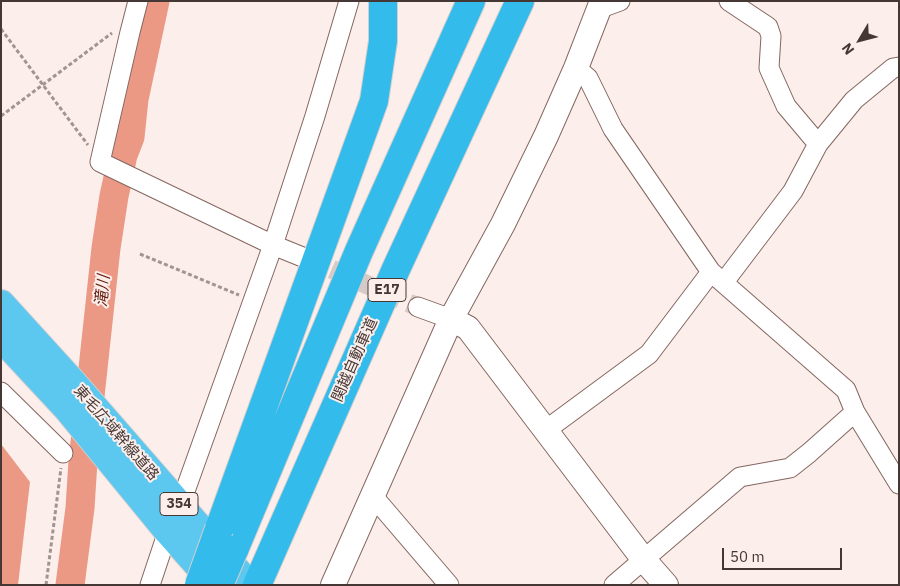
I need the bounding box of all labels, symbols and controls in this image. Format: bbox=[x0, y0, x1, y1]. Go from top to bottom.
north arrow bbox=[835, 15, 885, 65]
text: N bbox=[838, 40, 858, 58]
water label: 滝川 bbox=[92, 274, 114, 308]
road number: E17 bbox=[368, 278, 406, 302]
street label: 関越自動車道 bbox=[328, 315, 382, 405]
street label: 東毛広域幹線道路 bbox=[70, 382, 162, 484]
road number: 354 bbox=[160, 492, 198, 516]
scale bar bbox=[725, 538, 845, 570]
text: 50 m bbox=[730, 547, 765, 566]

